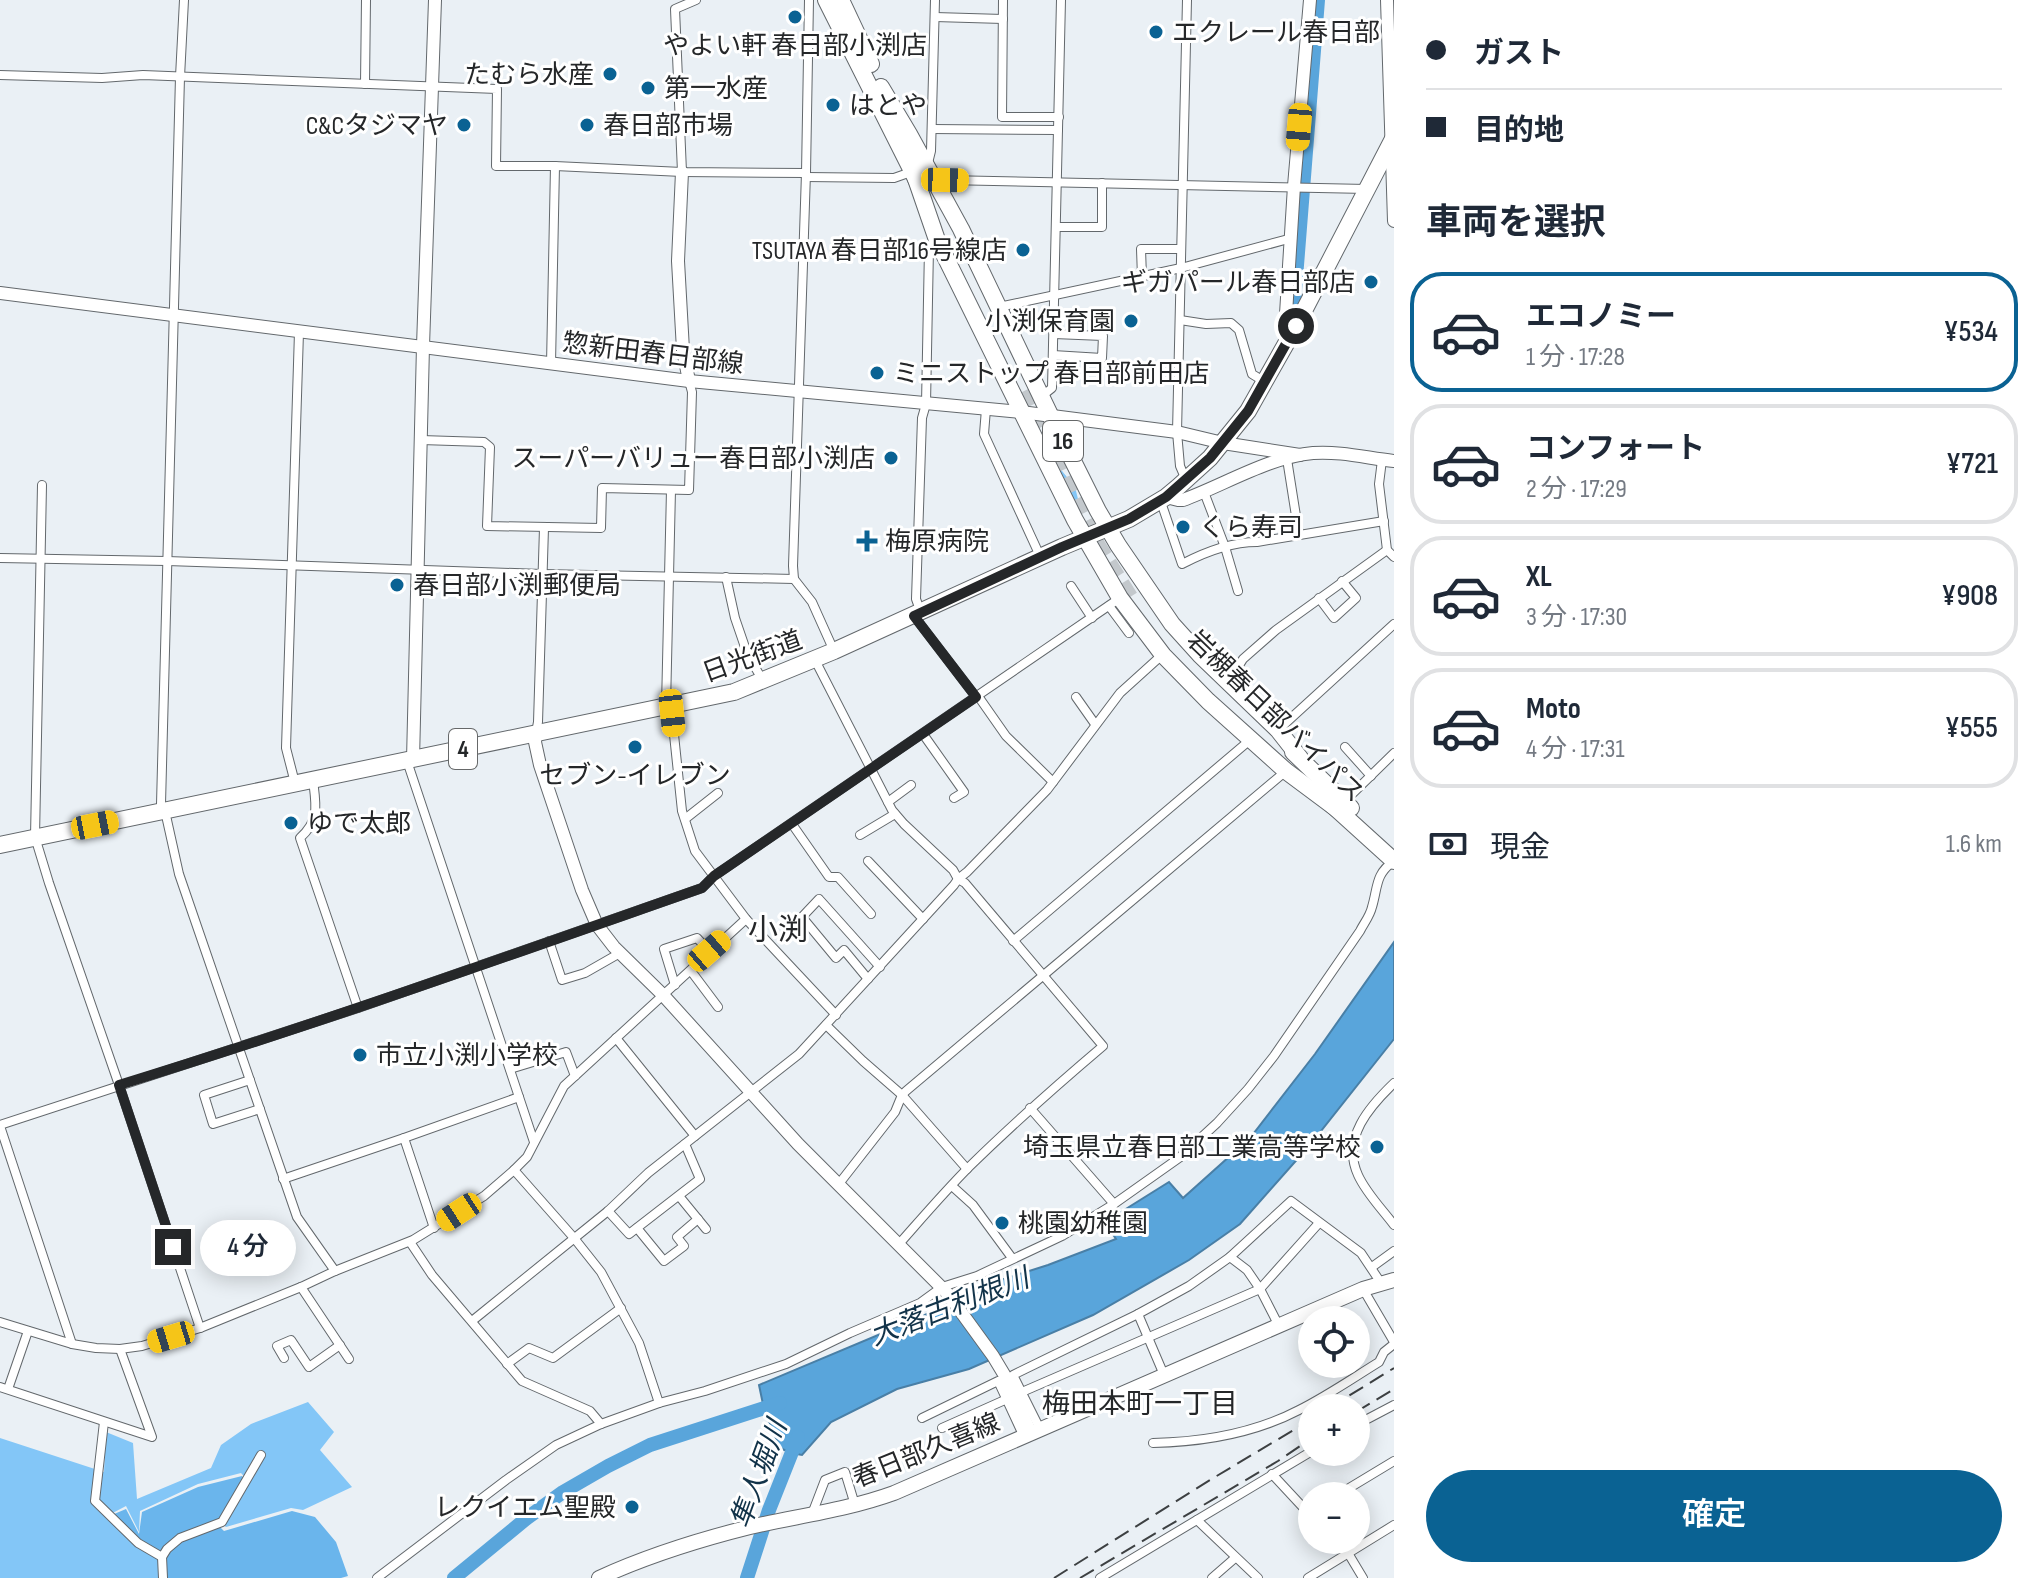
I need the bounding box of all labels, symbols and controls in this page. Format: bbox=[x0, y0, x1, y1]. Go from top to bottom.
marker: やよい軒 春日部小渕店 bbox=[786, 8, 804, 26]
place label: エクレール春日部 bbox=[1172, 18, 1380, 49]
marker: エクレール春日部 bbox=[1147, 23, 1165, 41]
place label: やよい軒 春日部小渕店 bbox=[663, 31, 927, 62]
text: ガスト bbox=[1474, 36, 1564, 72]
place label: たむら水産 bbox=[464, 60, 594, 91]
marker: たむら水産 bbox=[601, 65, 619, 83]
place label: 第一水産 bbox=[664, 74, 768, 105]
marker: 第一水産 bbox=[639, 79, 657, 97]
place label: はとや bbox=[849, 91, 927, 122]
marker: はとや bbox=[824, 96, 842, 114]
car bbox=[1285, 102, 1313, 152]
place label: C&Cタジマヤ bbox=[306, 111, 448, 142]
place label: 春日部市場 bbox=[603, 111, 733, 142]
text: 目的地 bbox=[1474, 113, 1564, 149]
marker: C&Cタジマヤ bbox=[455, 116, 473, 134]
marker: 春日部市場 bbox=[578, 116, 596, 134]
car bbox=[921, 168, 969, 192]
text: 車両を選択 bbox=[1426, 202, 1606, 245]
place label: TSUTAYA 春日部16号線店 bbox=[752, 236, 1007, 267]
marker: TSUTAYA 春日部16号線店 bbox=[1014, 241, 1032, 259]
place label: ギガパール春日部店 bbox=[1121, 268, 1355, 299]
marker: ギガパール春日部店 bbox=[1362, 273, 1380, 291]
icon: car bbox=[1430, 296, 1502, 368]
text: エコノミー bbox=[1526, 299, 1676, 335]
place label: 小渕保育園 bbox=[985, 307, 1115, 338]
route start bbox=[1278, 308, 1314, 344]
marker: 小渕保育園 bbox=[1122, 312, 1140, 330]
text: ¥534 bbox=[1944, 314, 1998, 350]
street label: 惣新田春日部線 bbox=[561, 328, 745, 381]
text: 1 分 · 17:28 bbox=[1526, 342, 1625, 373]
place label: ミニストップ 春日部前田店 bbox=[893, 359, 1209, 390]
marker: ミニストップ 春日部前田店 bbox=[868, 364, 886, 382]
road number: 16 bbox=[1043, 421, 1083, 461]
icon: car bbox=[1430, 428, 1502, 500]
text: コンフォート bbox=[1526, 431, 1705, 467]
place label: スーパーバリュー春日部小渕店 bbox=[512, 444, 875, 475]
text: ¥721 bbox=[1946, 446, 1998, 482]
marker: スーパーバリュー春日部小渕店 bbox=[882, 449, 900, 467]
text: 2 分 · 17:29 bbox=[1526, 474, 1627, 505]
place label: くら寿司 bbox=[1199, 513, 1303, 544]
marker: くら寿司 bbox=[1174, 518, 1192, 536]
place label: 梅原病院 bbox=[885, 527, 989, 558]
marker: 梅原病院 bbox=[856, 530, 878, 552]
text: XL bbox=[1526, 559, 1552, 595]
icon: car bbox=[1430, 560, 1502, 632]
place label: 春日部小渕郵便局 bbox=[413, 571, 621, 602]
marker: 春日部小渕郵便局 bbox=[388, 576, 406, 594]
text: ¥908 bbox=[1941, 578, 1998, 614]
text: 3 分 · 17:30 bbox=[1526, 602, 1627, 633]
street label: 日光街道 bbox=[698, 625, 807, 690]
street label: 岩槻春日部バイパス bbox=[1180, 625, 1370, 809]
car bbox=[658, 688, 686, 738]
text: Moto bbox=[1526, 691, 1581, 727]
icon: car bbox=[1430, 692, 1502, 764]
text: ¥555 bbox=[1945, 710, 1998, 746]
road number: 4 bbox=[449, 729, 477, 769]
text: 4 分 · 17:31 bbox=[1526, 734, 1625, 765]
marker: セブン-イレブン bbox=[626, 738, 644, 756]
place label: セブン-イレブン bbox=[539, 761, 731, 792]
car bbox=[69, 809, 121, 841]
place label: ゆで太郎 bbox=[307, 809, 411, 840]
marker: ゆで太郎 bbox=[282, 814, 300, 832]
icon: cash bbox=[1426, 822, 1470, 866]
text: 1.6 km bbox=[1946, 829, 2002, 860]
text: 現金 bbox=[1490, 830, 1550, 866]
district label: 小渕 bbox=[748, 913, 808, 949]
car bbox=[683, 926, 735, 976]
place label: 市立小渕小学校 bbox=[376, 1041, 558, 1072]
marker: 市立小渕小学校 bbox=[351, 1046, 369, 1064]
place label: 埼玉県立春日部工業高等学校 bbox=[1023, 1133, 1361, 1164]
marker: 埼玉県立春日部工業高等学校 bbox=[1368, 1138, 1386, 1156]
car bbox=[432, 1189, 486, 1235]
place label: 桃園幼稚園 bbox=[1018, 1209, 1148, 1240]
marker: 桃園幼稚園 bbox=[993, 1214, 1011, 1232]
callout: 4 分 bbox=[201, 1219, 297, 1275]
route end bbox=[155, 1229, 191, 1265]
text: 4 分 bbox=[227, 1232, 269, 1263]
water label: 大落古利根川 bbox=[865, 1261, 1037, 1353]
map controls bbox=[1298, 1306, 1370, 1554]
button: locate bbox=[1298, 1306, 1370, 1378]
car bbox=[145, 1319, 197, 1355]
district label: 梅田本町一丁目 bbox=[1042, 1388, 1238, 1421]
button: + bbox=[1298, 1394, 1370, 1466]
street label: 春日部久喜線 bbox=[848, 1408, 1005, 1495]
water label: 隼人堀川 bbox=[725, 1413, 795, 1533]
button: 確定 bbox=[1426, 1470, 2002, 1562]
button: − bbox=[1298, 1482, 1370, 1554]
place label: レクイエム聖殿 bbox=[434, 1493, 616, 1524]
marker: レクイエム聖殿 bbox=[623, 1498, 641, 1516]

